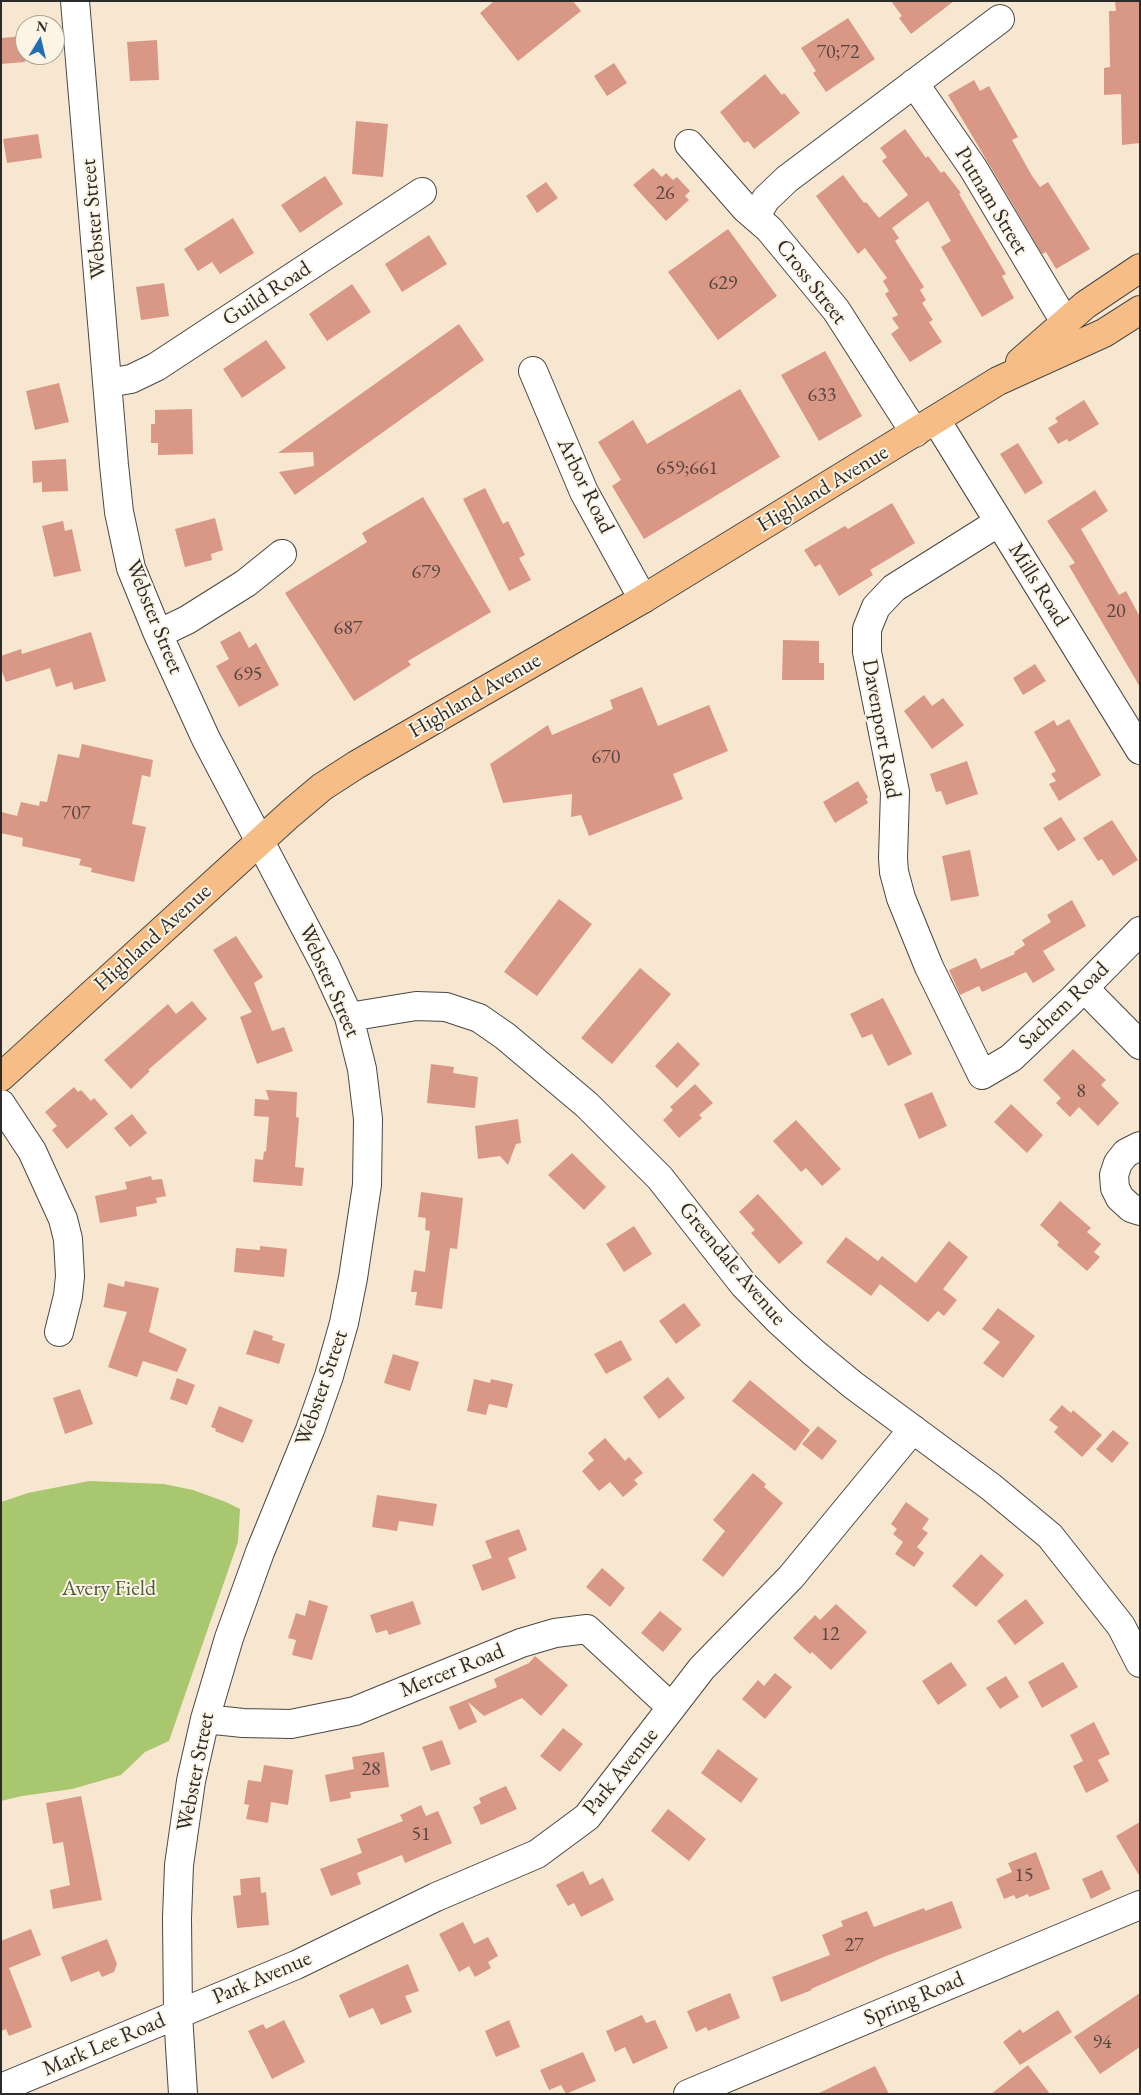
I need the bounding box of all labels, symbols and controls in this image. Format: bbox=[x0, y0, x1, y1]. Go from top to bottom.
north arrow bbox=[15, 15, 65, 65]
text: N bbox=[35, 16, 49, 36]
house number: 70;72 bbox=[817, 41, 859, 65]
street label: Putnam Street bbox=[949, 142, 1033, 260]
street label: Webster Street bbox=[76, 158, 112, 280]
house number: 26 bbox=[655, 182, 675, 206]
street label: Cross Street bbox=[770, 234, 852, 330]
street label: Guild Road bbox=[218, 256, 316, 332]
house number: 629 bbox=[709, 272, 737, 296]
house number: 633 bbox=[808, 384, 836, 408]
street label: Arbor Road bbox=[551, 434, 619, 538]
street label: Highland Avenue bbox=[753, 439, 893, 539]
house number: 659;661 bbox=[656, 457, 718, 481]
street label: Mills Road bbox=[1002, 538, 1074, 632]
street label: Webster Street bbox=[119, 556, 189, 678]
house number: 679 bbox=[412, 561, 440, 585]
house number: 20 bbox=[1106, 600, 1126, 624]
house number: 687 bbox=[334, 617, 362, 641]
street label: Highland Avenue bbox=[404, 647, 546, 745]
street label: Davenport Road bbox=[856, 657, 906, 801]
house number: 695 bbox=[234, 663, 262, 687]
house number: 670 bbox=[592, 746, 620, 770]
house number: 707 bbox=[62, 802, 90, 826]
street label: Highland Avenue bbox=[89, 879, 217, 997]
street label: Webster Street bbox=[292, 921, 366, 1041]
street label: Sachem Road bbox=[1013, 956, 1115, 1056]
house number: 8 bbox=[1076, 1080, 1086, 1104]
street label: Greendale Avenue bbox=[673, 1197, 791, 1331]
street label: Webster Street bbox=[290, 1327, 354, 1449]
park label: Avery Field bbox=[62, 1576, 156, 1602]
house number: 12 bbox=[820, 1623, 840, 1647]
street label: Mercer Road bbox=[396, 1638, 508, 1704]
street label: Webster Street bbox=[172, 1710, 220, 1834]
street label: Park Avenue bbox=[578, 1723, 664, 1821]
house number: 28 bbox=[361, 1758, 381, 1782]
house number: 51 bbox=[411, 1823, 431, 1847]
house number: 15 bbox=[1014, 1864, 1034, 1888]
house number: 27 bbox=[844, 1934, 864, 1958]
street label: Park Avenue bbox=[209, 1945, 315, 2011]
street label: Spring Road bbox=[860, 1966, 968, 2032]
street label: Mark Lee Road bbox=[39, 2007, 169, 2083]
house number: 94 bbox=[1092, 2031, 1112, 2055]

